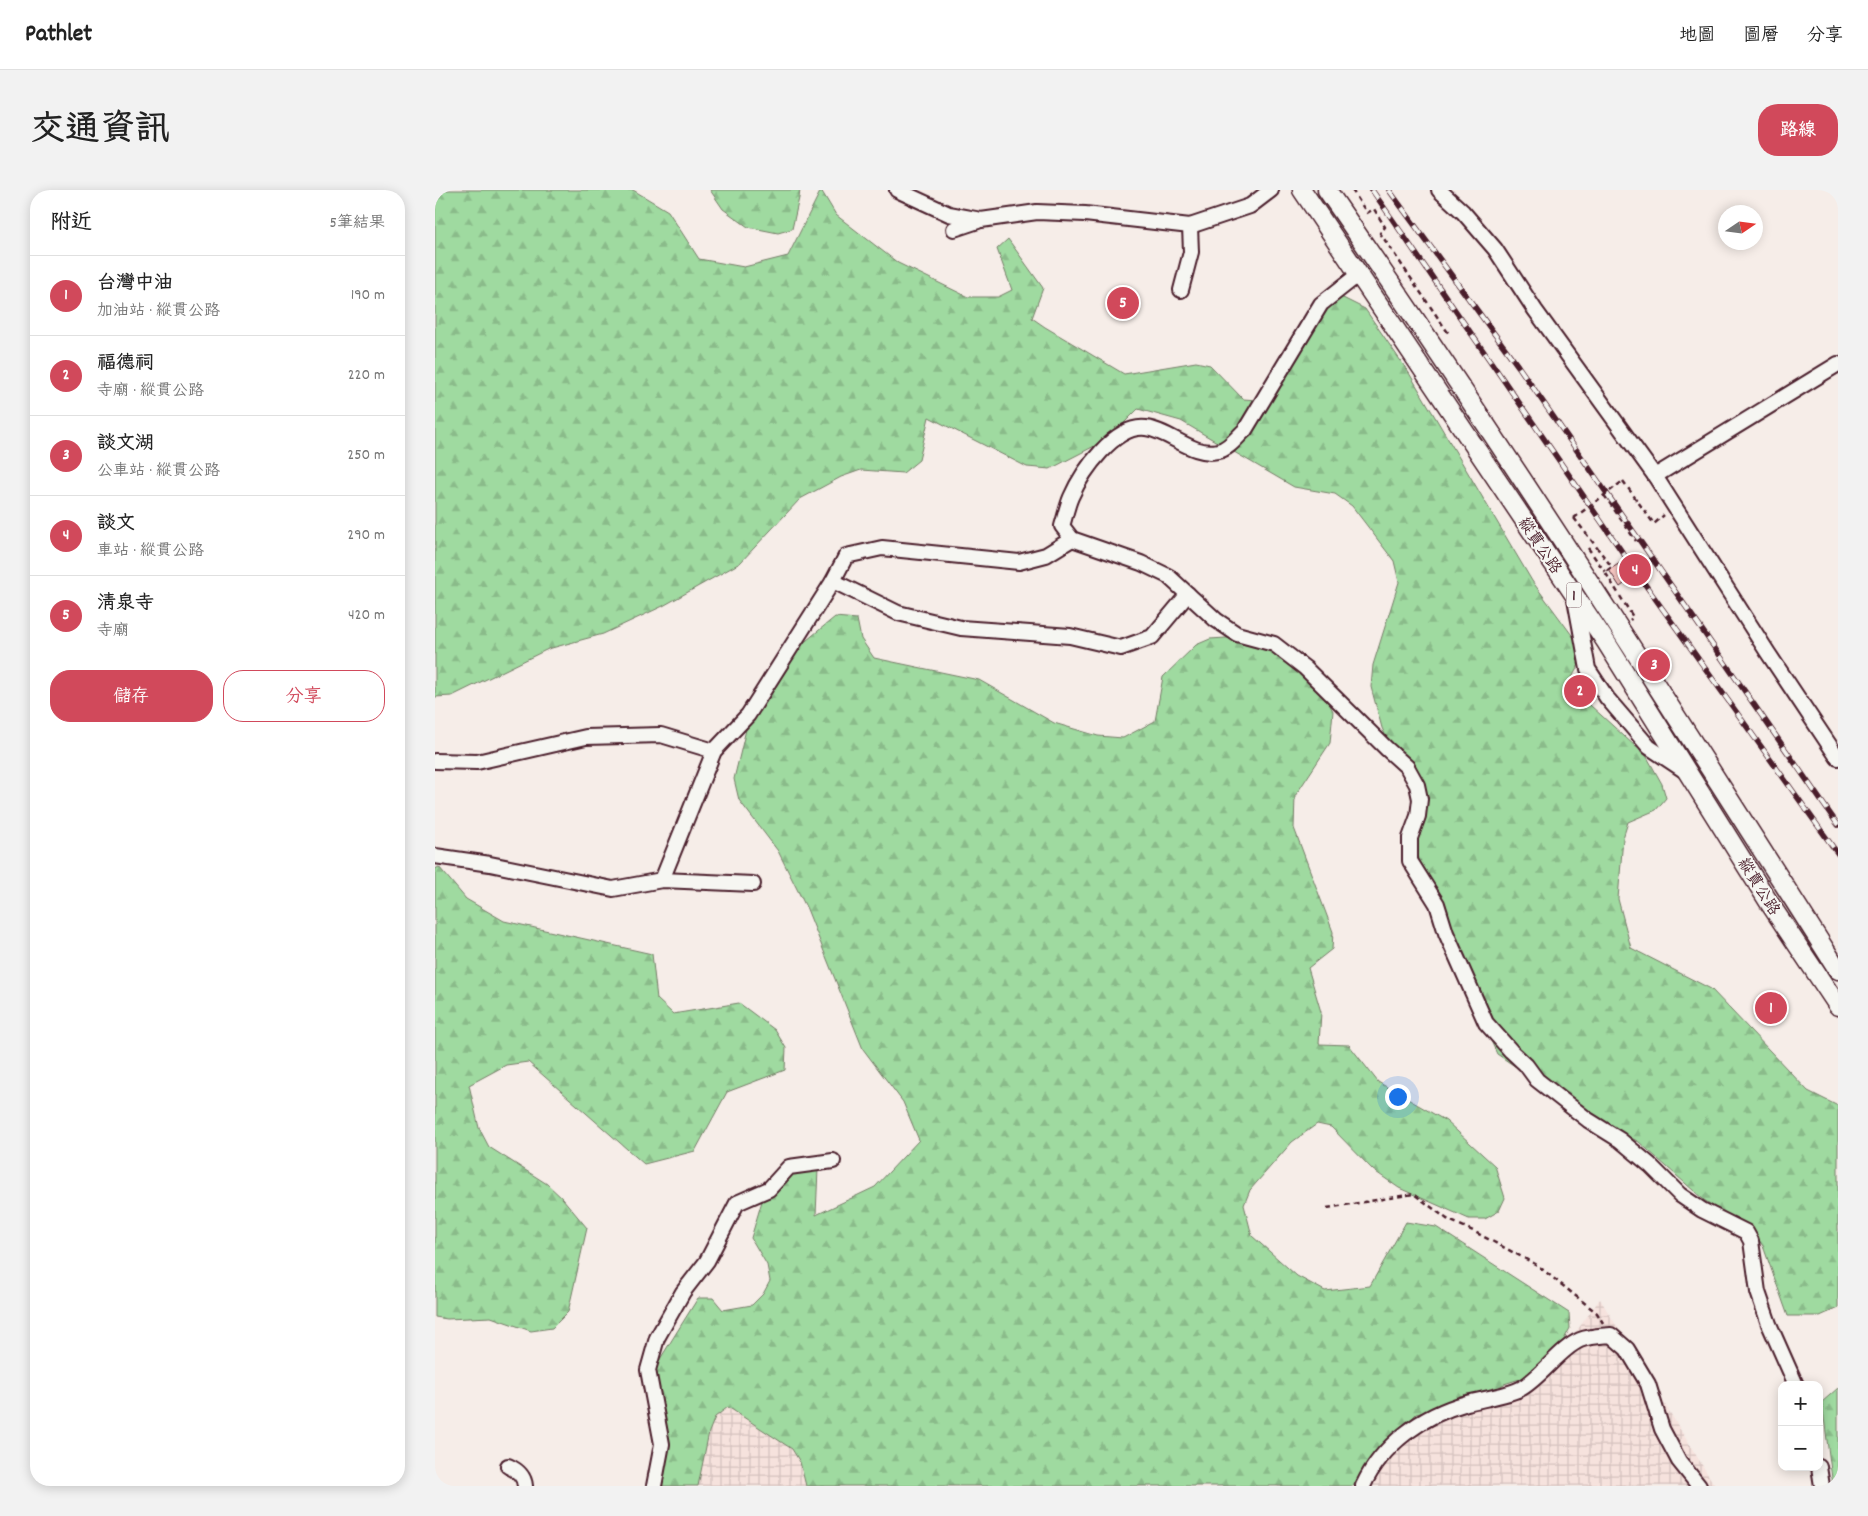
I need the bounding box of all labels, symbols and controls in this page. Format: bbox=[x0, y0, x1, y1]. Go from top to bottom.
text: Pathlet bbox=[25, 18, 92, 52]
text: 地圖 bbox=[1679, 24, 1715, 49]
text: 圖層 bbox=[1743, 24, 1779, 49]
text: 分享 bbox=[1807, 24, 1843, 49]
button: 路線 bbox=[1758, 104, 1838, 156]
text: 交通資訊 bbox=[30, 107, 170, 157]
north arrow bbox=[1718, 205, 1763, 250]
text: 附近 bbox=[50, 209, 92, 239]
text: 5筆結果 bbox=[330, 212, 385, 235]
text: 台灣中油 bbox=[97, 271, 173, 298]
text: 1 bbox=[64, 284, 68, 307]
text: 190 m bbox=[351, 284, 385, 307]
pin: 5 bbox=[1107, 284, 1139, 322]
text: 加油站 · 縱貫公路 bbox=[97, 300, 220, 323]
text: 福德祠 bbox=[97, 351, 154, 378]
text: 2 bbox=[63, 364, 70, 387]
text: 220 m bbox=[348, 364, 385, 387]
text: 寺廟 · 縱貫公路 bbox=[97, 380, 204, 403]
text: 談文湖 bbox=[97, 431, 154, 458]
text: 3 bbox=[62, 444, 70, 467]
text: 250 m bbox=[347, 444, 385, 467]
text: 公車站 · 縱貫公路 bbox=[97, 460, 220, 483]
text: 談文 bbox=[97, 511, 135, 538]
street label: 縱貫公路 bbox=[1511, 513, 1566, 579]
text: 4 bbox=[63, 524, 69, 547]
text: 290 m bbox=[347, 524, 385, 547]
text: 車站 · 縱貫公路 bbox=[97, 540, 204, 563]
pin: 4 bbox=[1619, 551, 1651, 589]
road number: 1 bbox=[1567, 582, 1581, 608]
text: 清泉寺 bbox=[97, 591, 154, 618]
text: 5 bbox=[62, 604, 70, 627]
text: 420 m bbox=[348, 604, 385, 627]
text: 寺廟 bbox=[97, 620, 129, 643]
pin: 3 bbox=[1638, 646, 1670, 684]
button: 儲存 bbox=[50, 670, 213, 722]
button: 分享 bbox=[223, 670, 385, 722]
pin: 2 bbox=[1564, 672, 1596, 710]
street label: 縱貫公路 bbox=[1731, 854, 1785, 921]
pin: 1 bbox=[1755, 989, 1787, 1027]
your location bbox=[1385, 1084, 1411, 1110]
map controls bbox=[1778, 1381, 1823, 1471]
button: + bbox=[1778, 1381, 1823, 1426]
button: − bbox=[1778, 1426, 1823, 1471]

